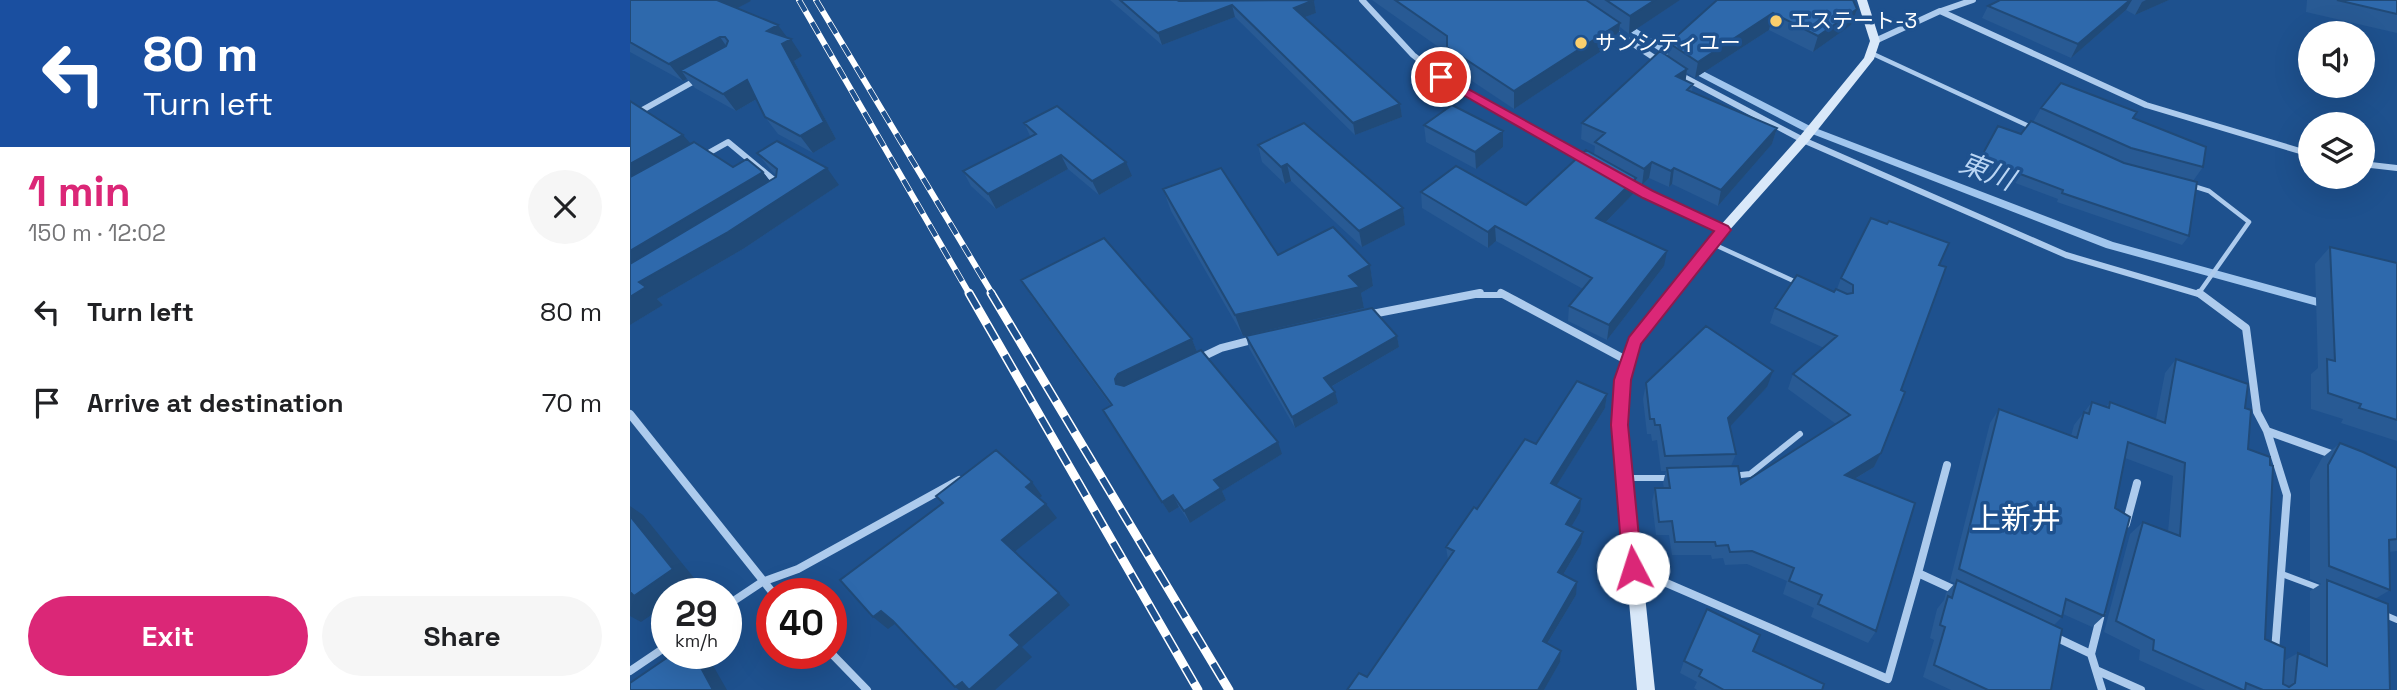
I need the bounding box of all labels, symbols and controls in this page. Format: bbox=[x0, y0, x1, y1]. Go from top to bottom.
place label: エステート-3 bbox=[1790, 7, 1917, 34]
marker: エステート-3 bbox=[1768, 13, 1784, 29]
map controls bbox=[2298, 21, 2375, 189]
button: sound bbox=[2298, 21, 2375, 98]
text: 80 m bbox=[143, 23, 258, 85]
icon: left bbox=[28, 28, 119, 119]
place label: サンシティユー bbox=[1595, 29, 1741, 56]
marker: サンシティユー bbox=[1573, 35, 1589, 51]
pin bbox=[1411, 47, 1471, 107]
icon: arrive bbox=[1422, 58, 1460, 96]
text: Turn left bbox=[143, 84, 273, 124]
button: layers bbox=[2298, 112, 2375, 189]
water label: 東川 bbox=[1954, 144, 2022, 199]
text: 1 min bbox=[28, 165, 131, 218]
button: close bbox=[528, 170, 602, 244]
text: 150 m · 12:02 bbox=[28, 218, 166, 248]
icon: left bbox=[28, 293, 66, 331]
text: Turn left bbox=[87, 295, 194, 329]
text: 80 m bbox=[540, 295, 602, 329]
icon: arrive bbox=[28, 384, 66, 422]
text: Arrive at destination bbox=[87, 386, 344, 420]
text: 70 m bbox=[542, 386, 602, 420]
district label: 上新井 bbox=[1971, 499, 2061, 538]
position arrow bbox=[1596, 531, 1670, 605]
speed limit sign: 40 bbox=[756, 578, 847, 669]
text: 29 bbox=[675, 592, 718, 636]
button: Exit bbox=[28, 596, 308, 676]
button: Share bbox=[322, 596, 602, 676]
text: km/h bbox=[675, 629, 718, 652]

